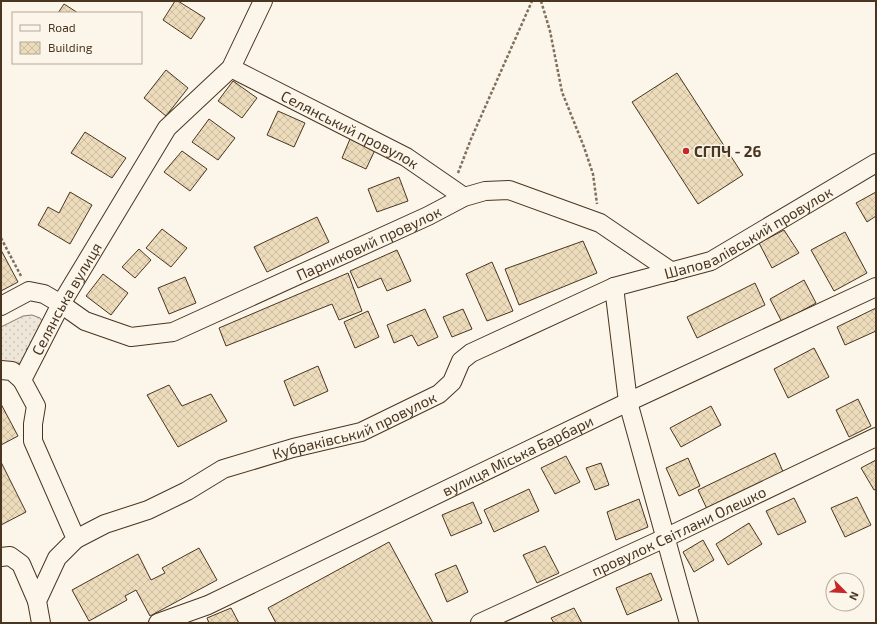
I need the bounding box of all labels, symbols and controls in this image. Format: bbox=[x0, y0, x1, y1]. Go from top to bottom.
legend bbox=[12, 12, 142, 64]
text: Road bbox=[48, 20, 76, 34]
text: Building bbox=[48, 40, 93, 54]
street label: Селянський провулок bbox=[278, 86, 423, 172]
place label: СГПЧ - 26 bbox=[694, 142, 762, 160]
marker: СГПЧ - 26 bbox=[681, 146, 691, 156]
street label: Шаповалівський провулок bbox=[662, 182, 835, 282]
street label: Парниковий провулок bbox=[293, 202, 444, 284]
street label: Селянська вулиця bbox=[27, 239, 105, 358]
street label: Кубраківський провулок bbox=[270, 388, 439, 463]
street label: вулиця Міська Барбари bbox=[439, 411, 596, 500]
street label: провулок Світлани Олешко bbox=[589, 482, 769, 580]
north arrow bbox=[825, 572, 865, 612]
text: N bbox=[847, 590, 862, 603]

